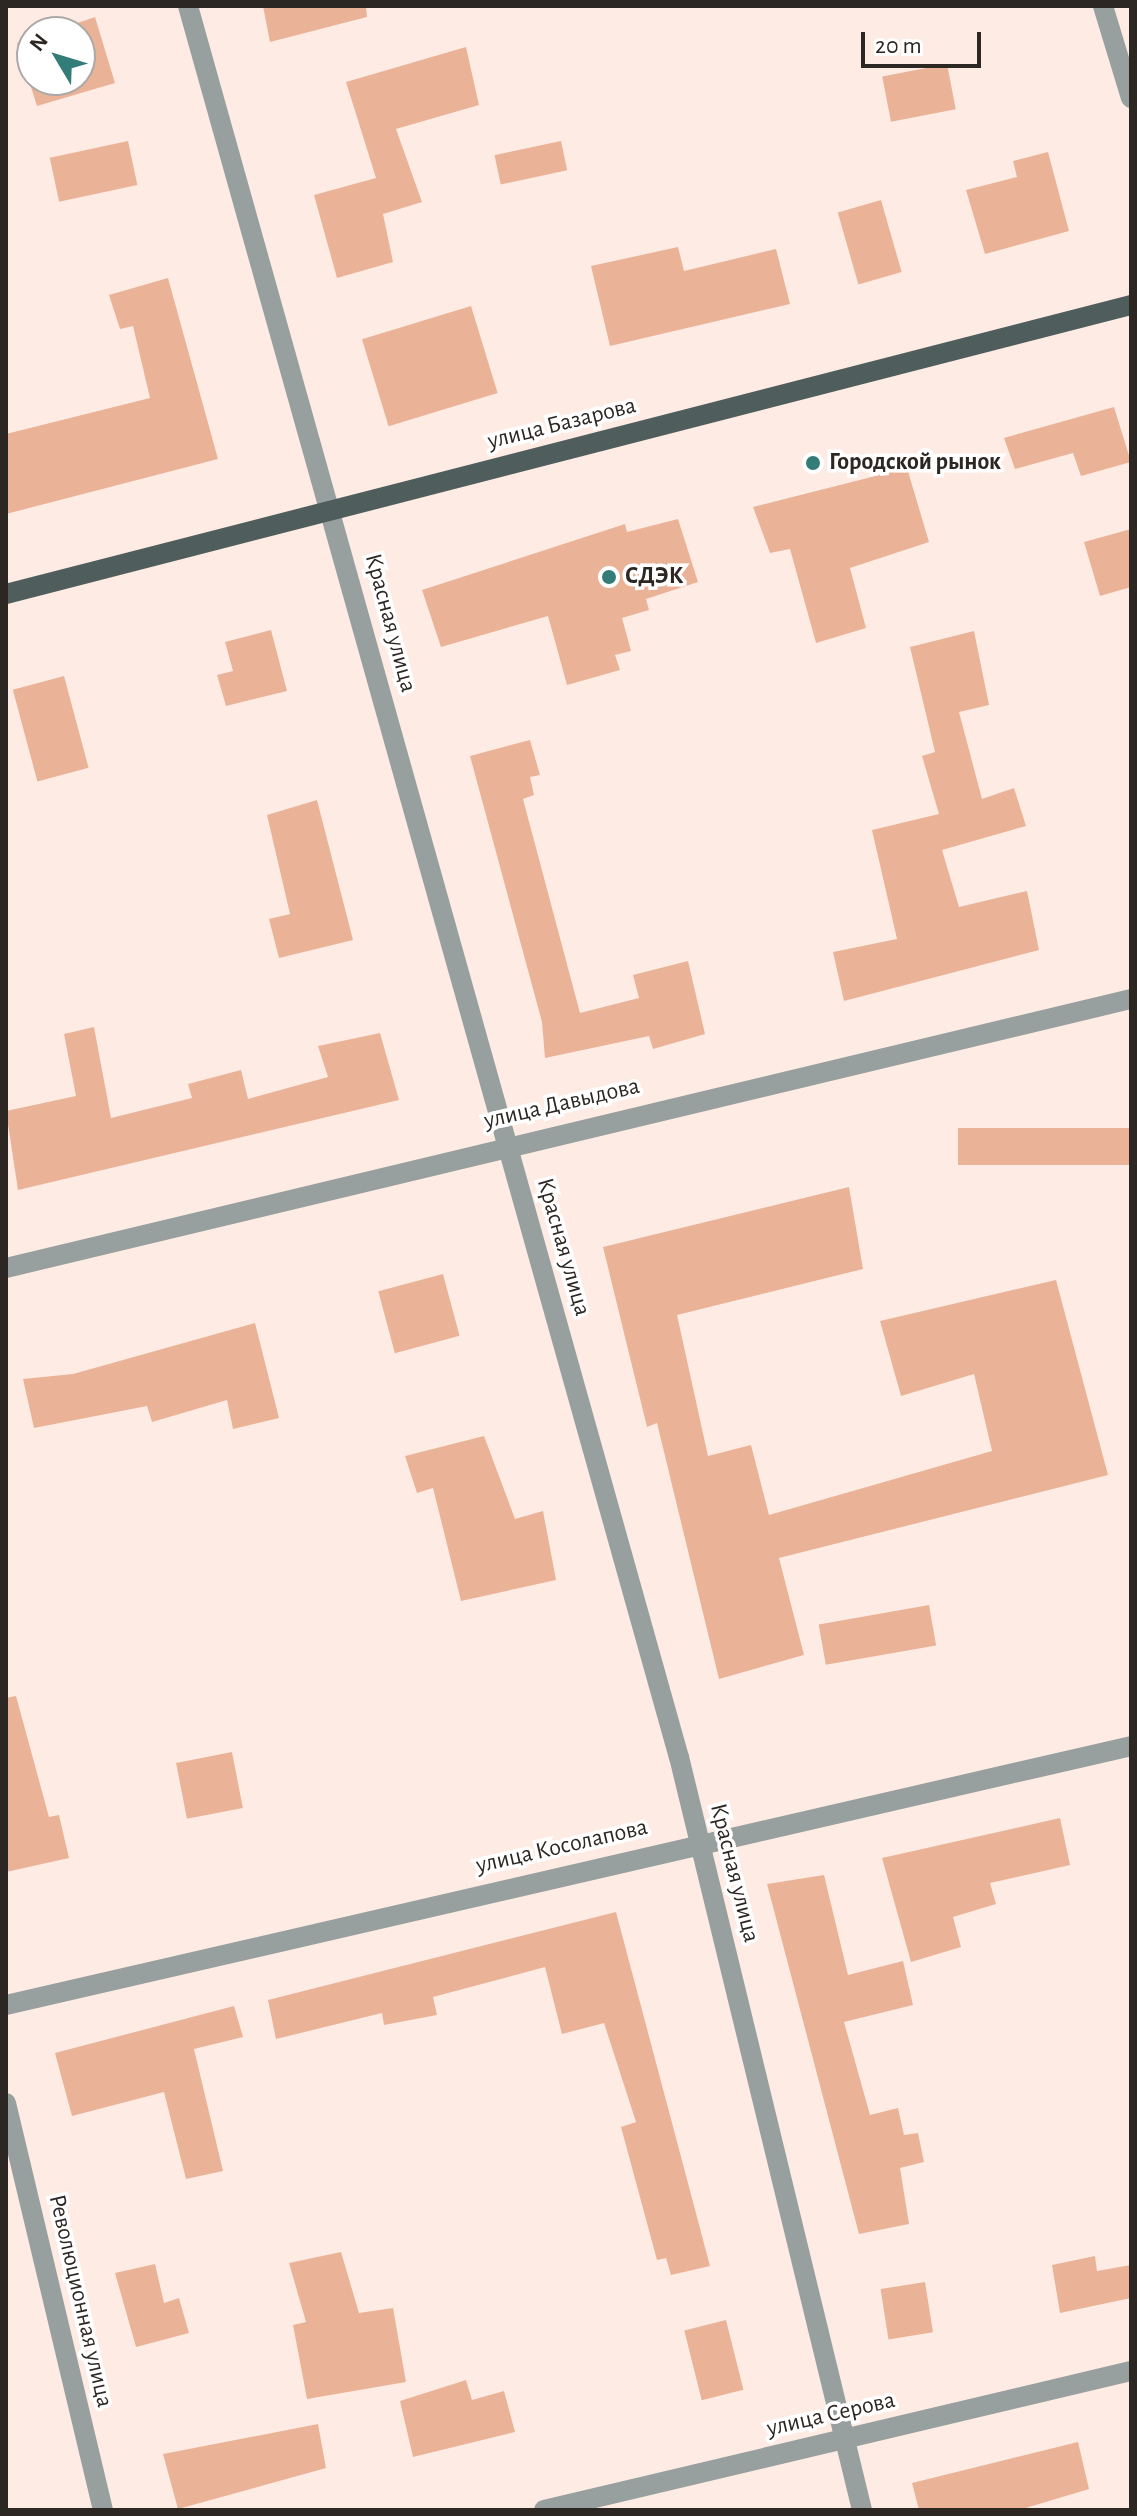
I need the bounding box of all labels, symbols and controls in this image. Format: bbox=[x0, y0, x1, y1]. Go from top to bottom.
north arrow bbox=[16, 16, 96, 96]
scale bar bbox=[865, 16, 985, 66]
text: N bbox=[25, 30, 52, 55]
text: 20 m bbox=[875, 34, 922, 58]
street label: улица Базарова bbox=[485, 392, 639, 456]
place label: Городской рынок bbox=[829, 449, 1001, 477]
marker: Городской рынок bbox=[804, 454, 822, 472]
street label: Красная улица bbox=[358, 551, 422, 695]
place label: СДЭК bbox=[625, 563, 683, 591]
marker: СДЭК bbox=[600, 568, 618, 586]
street label: улица Давыдова bbox=[481, 1072, 643, 1136]
street label: Красная улица bbox=[530, 1175, 596, 1319]
street label: Красная улица bbox=[703, 1801, 765, 1945]
street label: улица Косолапова bbox=[473, 1813, 651, 1881]
street label: Революционная улица bbox=[42, 2192, 118, 2410]
street label: улица Серова bbox=[764, 2386, 898, 2444]

